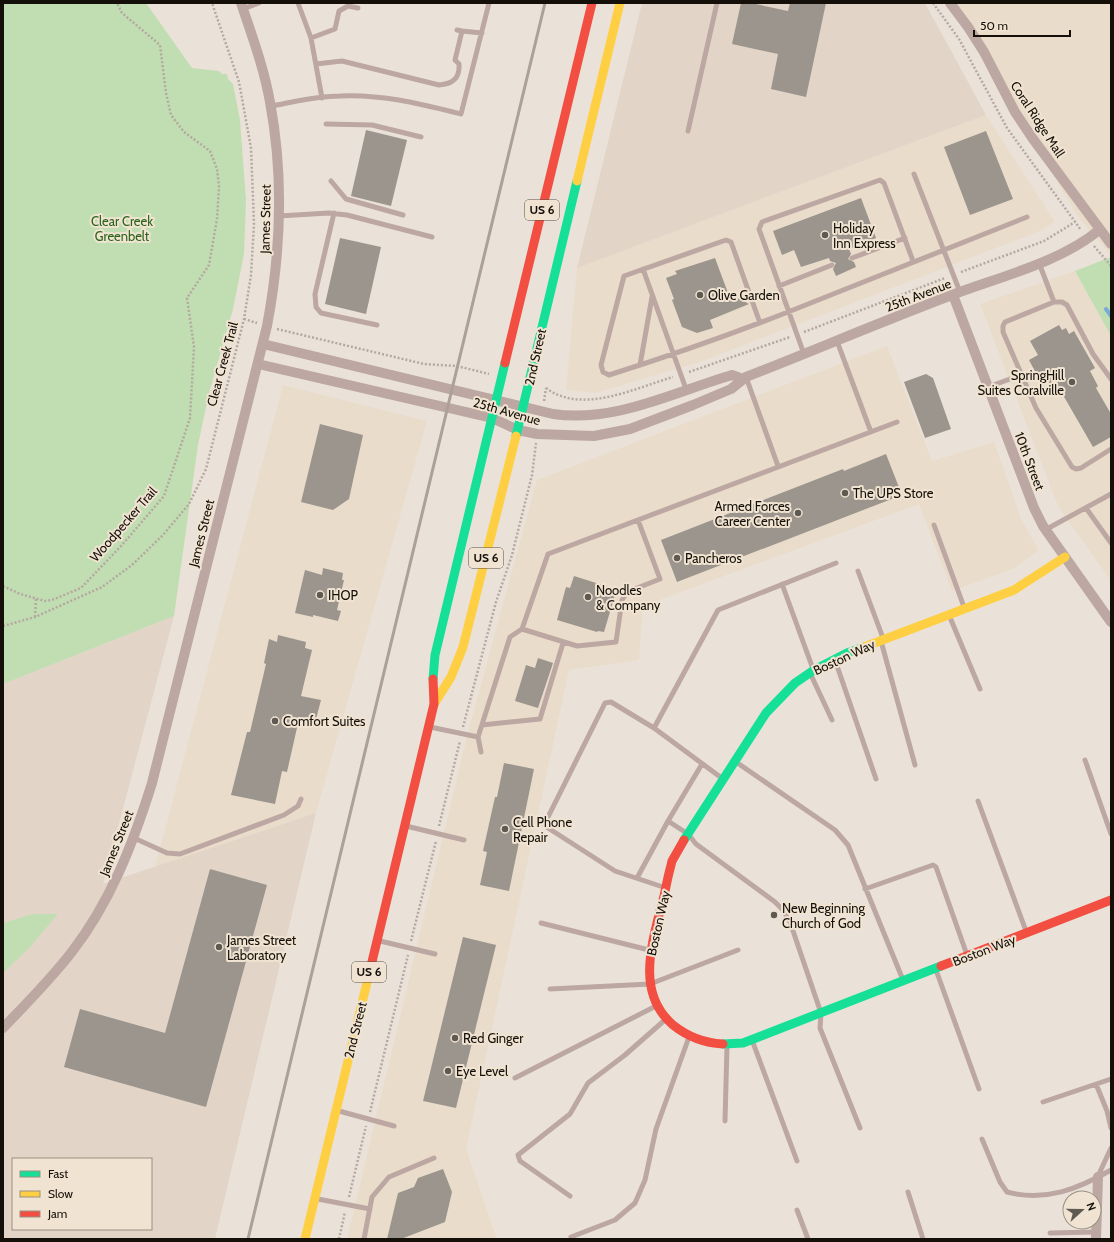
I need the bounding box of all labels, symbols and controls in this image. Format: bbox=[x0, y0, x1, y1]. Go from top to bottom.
scale bar bbox=[974, 12, 1070, 38]
text: 50 m bbox=[980, 18, 1008, 33]
street label: Coral Ridge Mall bbox=[1007, 78, 1069, 160]
street label: James Street bbox=[256, 184, 274, 255]
road number: US 6 bbox=[525, 200, 559, 220]
park label: Clear Creek Greenbelt bbox=[91, 213, 153, 244]
place label: Holiday Inn Express bbox=[833, 220, 896, 251]
marker: Holiday Inn Express bbox=[820, 230, 830, 240]
street label: 25th Avenue bbox=[883, 275, 954, 315]
place label: Olive Garden bbox=[708, 287, 780, 303]
marker: Olive Garden bbox=[695, 290, 705, 300]
street label: Clear Creek Trail bbox=[203, 320, 241, 408]
street label: 2nd Street bbox=[521, 327, 549, 387]
place label: SpringHill Suites Coralville bbox=[978, 367, 1064, 398]
marker: SpringHill Suites Coralville bbox=[1067, 377, 1077, 387]
street label: 25th Avenue bbox=[471, 394, 543, 428]
street label: 10th Street bbox=[1012, 430, 1049, 493]
street label: Woodpecker Trail bbox=[86, 483, 160, 565]
place label: The UPS Store bbox=[853, 485, 934, 501]
marker: The UPS Store bbox=[840, 488, 850, 498]
street label: James Street bbox=[185, 497, 217, 569]
place label: Armed Forces Career Center bbox=[715, 498, 791, 529]
marker: Armed Forces Career Center bbox=[793, 508, 803, 518]
road number: US 6 bbox=[469, 548, 503, 568]
place label: Pancheros bbox=[685, 550, 742, 566]
marker: Pancheros bbox=[672, 553, 682, 563]
place label: Noodles & Company bbox=[596, 582, 661, 613]
place label: IHOP bbox=[328, 587, 359, 603]
marker: IHOP bbox=[315, 590, 325, 600]
marker: Noodles & Company bbox=[583, 592, 593, 602]
street label: Boston Way bbox=[811, 636, 878, 678]
place label: Comfort Suites bbox=[283, 713, 366, 729]
marker: Comfort Suites bbox=[270, 716, 280, 726]
street label: James Street bbox=[95, 807, 137, 879]
place label: Cell Phone Repair bbox=[513, 814, 572, 845]
marker: Cell Phone Repair bbox=[500, 824, 510, 834]
street label: Boston Way bbox=[643, 888, 673, 957]
place label: New Beginning Church of God bbox=[782, 900, 865, 931]
marker: New Beginning Church of God bbox=[769, 910, 779, 920]
street label: Boston Way bbox=[950, 930, 1018, 969]
place label: James Street Laboratory bbox=[226, 932, 297, 963]
marker: James Street Laboratory bbox=[214, 942, 224, 952]
road number: US 6 bbox=[352, 962, 386, 982]
street label: 2nd Street bbox=[340, 1000, 370, 1060]
place label: Red Ginger bbox=[463, 1030, 524, 1046]
marker: Red Ginger bbox=[450, 1033, 460, 1043]
place label: Eye Level bbox=[456, 1063, 508, 1079]
marker: Eye Level bbox=[443, 1066, 453, 1076]
legend bbox=[12, 1158, 152, 1230]
text: Fast bbox=[48, 1166, 68, 1181]
text: Slow bbox=[48, 1186, 73, 1201]
north arrow bbox=[1062, 1190, 1102, 1230]
text: N bbox=[1083, 1200, 1099, 1213]
text: Jam bbox=[47, 1206, 67, 1221]

